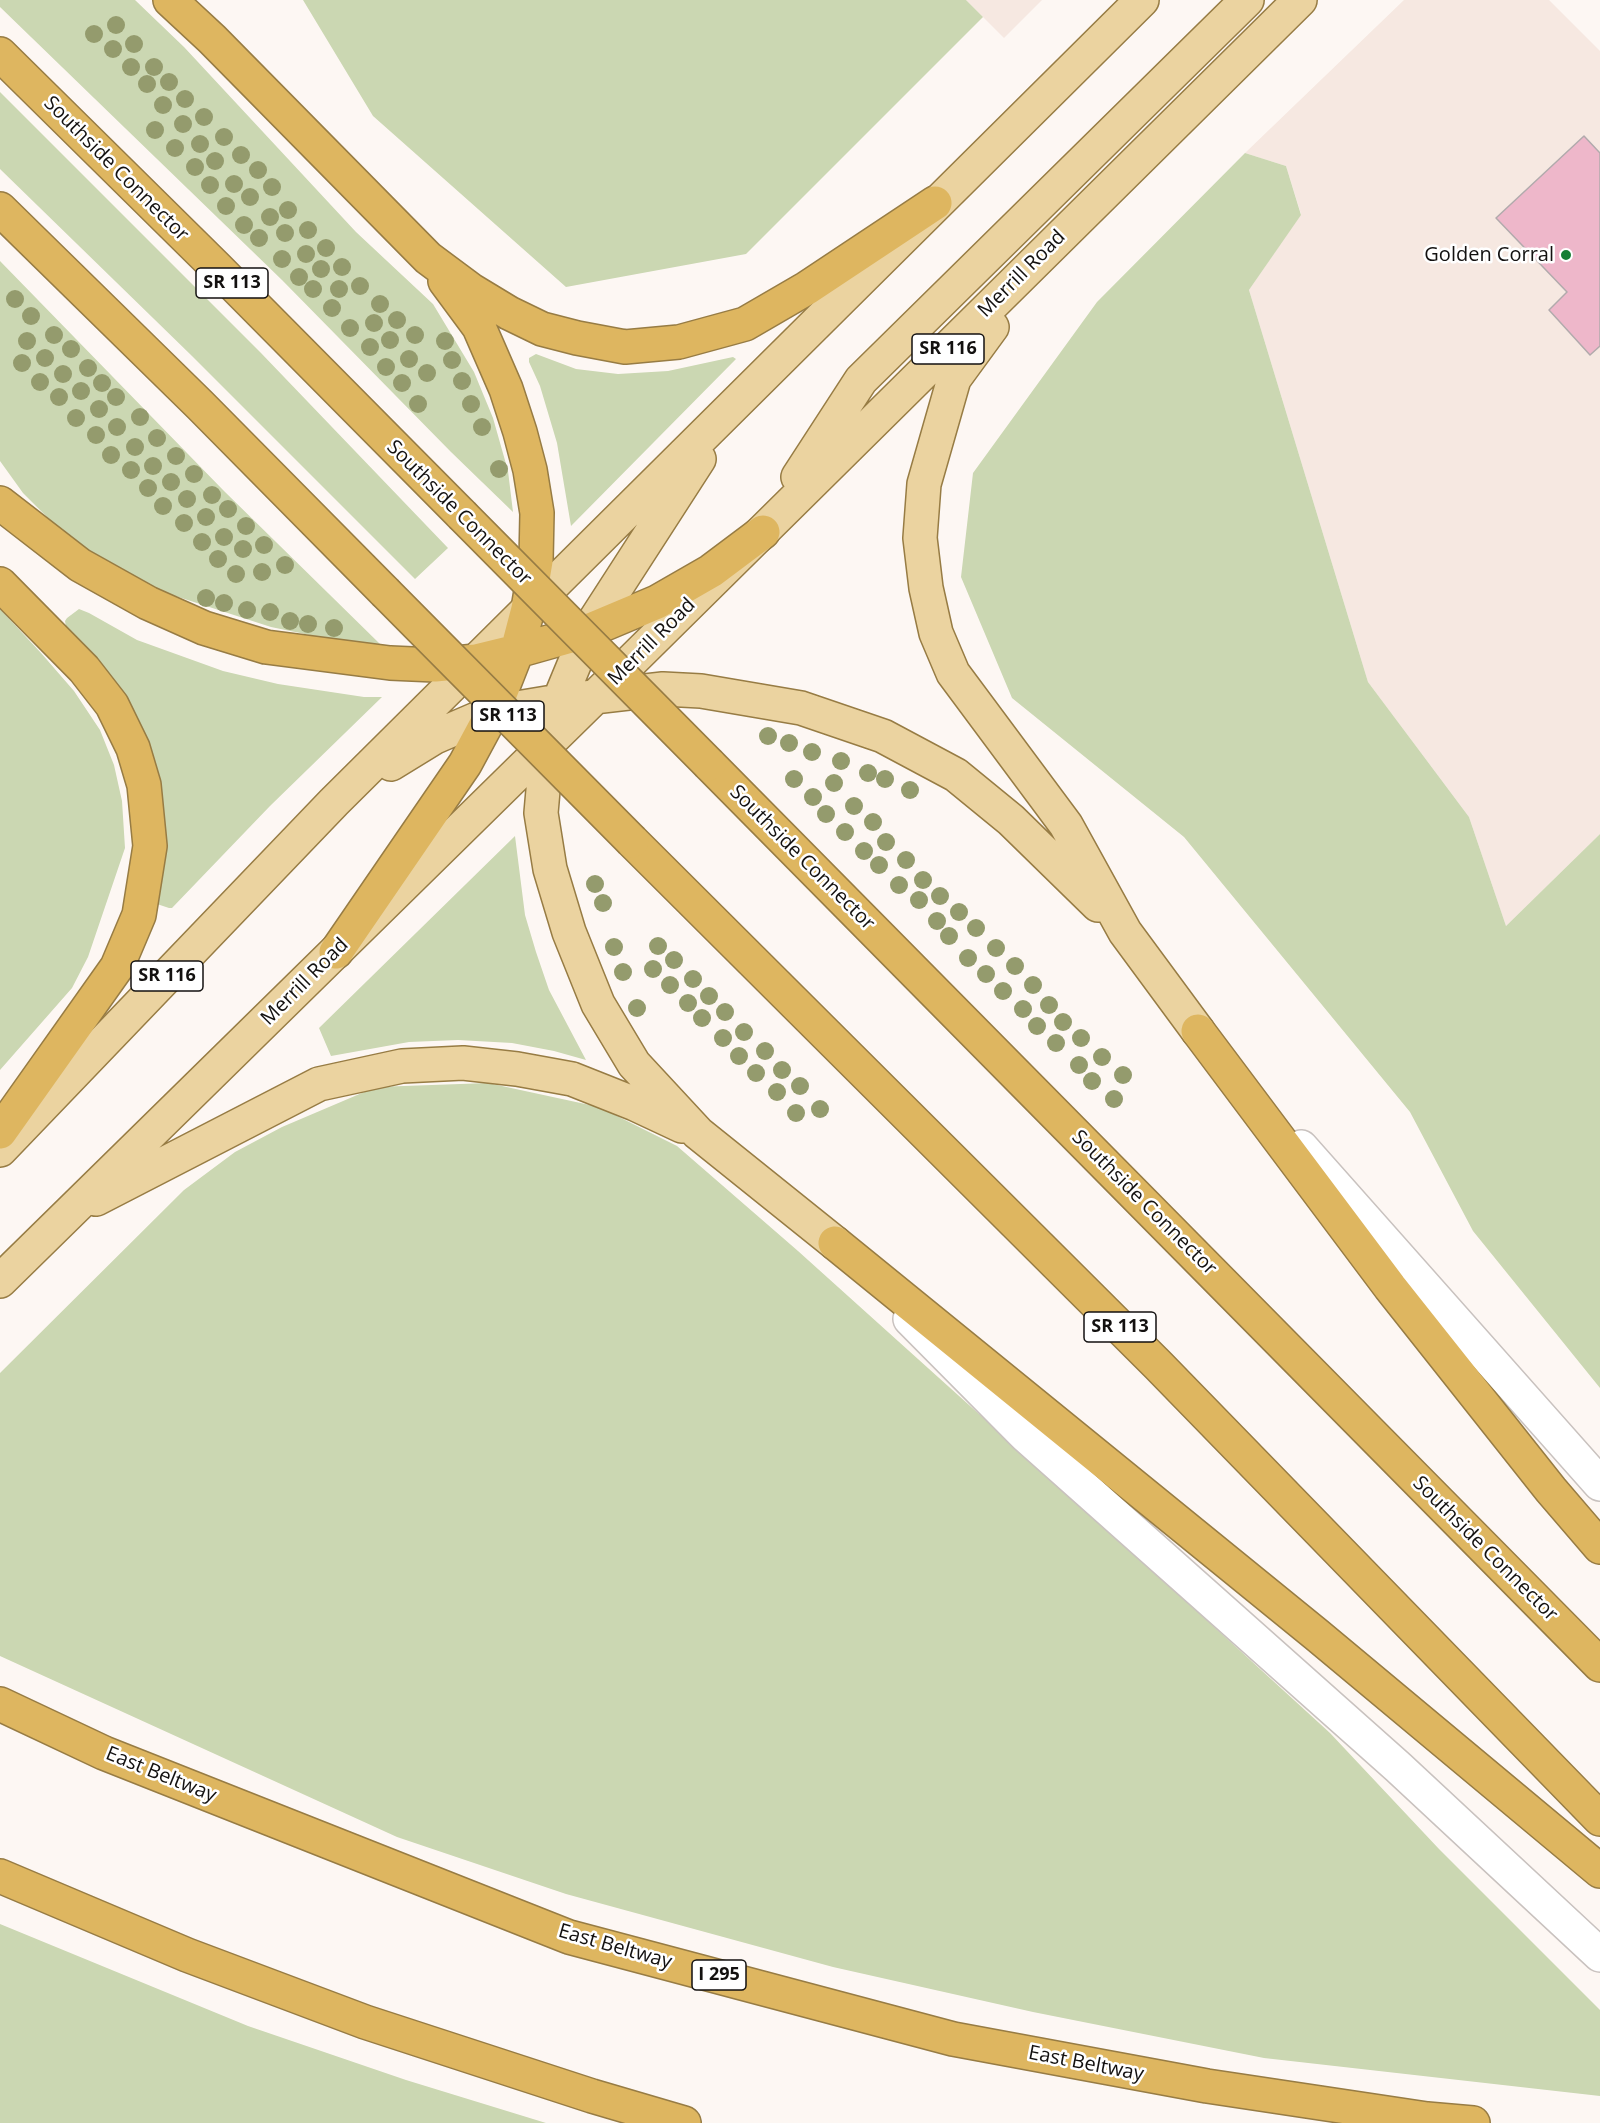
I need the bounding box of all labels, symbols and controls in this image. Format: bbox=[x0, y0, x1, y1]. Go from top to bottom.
street label: Southside Connector bbox=[38, 91, 194, 247]
street label: Merrill Road bbox=[973, 225, 1071, 323]
place label: Golden Corral bbox=[1424, 243, 1554, 267]
marker: Golden Corral bbox=[1559, 248, 1573, 262]
road number: SR 113 bbox=[196, 268, 268, 298]
road number: SR 116 bbox=[912, 334, 984, 364]
street label: Southside Connector bbox=[381, 435, 537, 591]
street label: Merrill Road bbox=[603, 593, 701, 691]
road number: SR 113 bbox=[472, 701, 544, 731]
street label: Southside Connector bbox=[724, 780, 880, 936]
street label: Merrill Road bbox=[256, 933, 354, 1031]
road number: SR 116 bbox=[131, 961, 203, 991]
street label: Southside Connector bbox=[1066, 1125, 1222, 1281]
road number: SR 113 bbox=[1084, 1312, 1156, 1342]
street label: Southside Connector bbox=[1407, 1471, 1563, 1627]
street label: East Beltway bbox=[102, 1742, 220, 1808]
street label: East Beltway bbox=[555, 1919, 675, 1975]
road number: I 295 bbox=[692, 1960, 746, 1990]
street label: East Beltway bbox=[1026, 2041, 1146, 2087]

